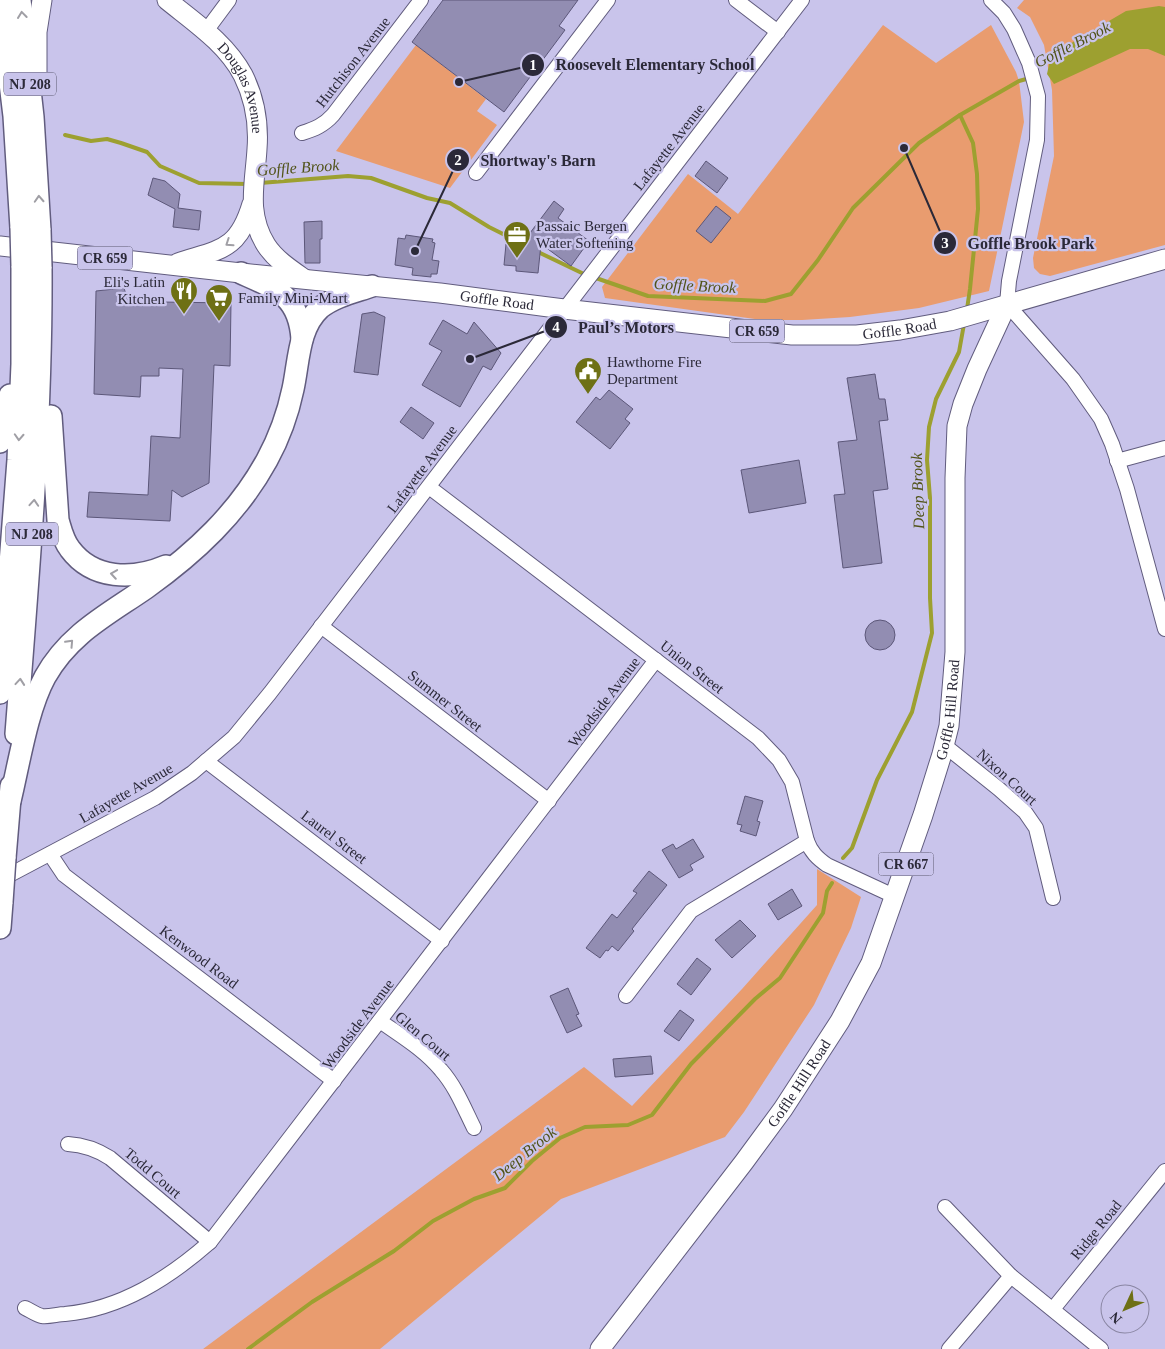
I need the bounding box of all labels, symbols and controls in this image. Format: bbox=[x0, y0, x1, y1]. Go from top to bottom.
one-way arrow bbox=[17, 11, 28, 19]
street label: Hutchison Avenue bbox=[313, 13, 393, 110]
water label: Goffle Brook bbox=[1032, 18, 1114, 72]
street label: Douglas Avenue bbox=[215, 39, 265, 134]
callout: Roosevelt Elementary School bbox=[520, 49, 764, 80]
text: Roosevelt Elementary School bbox=[555, 56, 755, 74]
text: 1 bbox=[529, 57, 537, 73]
road number: NJ 208 bbox=[4, 72, 56, 96]
street label: Lafayette Avenue bbox=[630, 100, 708, 193]
callout: Shortway's Barn bbox=[445, 145, 606, 176]
text: 2 bbox=[454, 152, 462, 168]
text: Shortway's Barn bbox=[480, 152, 596, 170]
water label: Goffle Brook bbox=[256, 156, 341, 180]
one-way arrow bbox=[33, 195, 44, 203]
place label: Passaic Bergen Water Softening bbox=[536, 218, 634, 251]
office icon: Passaic Bergen Water Softening bbox=[502, 220, 532, 259]
callout: Goffle Brook Park bbox=[933, 228, 1104, 259]
text: 3 bbox=[941, 235, 949, 251]
text: Goffle Brook Park bbox=[968, 235, 1095, 252]
one-way arrow bbox=[225, 237, 235, 246]
road number: CR 659 bbox=[78, 247, 132, 270]
place label: Eli's Latin Kitchen bbox=[104, 274, 165, 307]
water label: Goffle Brook bbox=[653, 275, 738, 297]
restaurant icon: Eli's Latin Kitchen bbox=[169, 276, 199, 315]
supermarket icon: Family Mini-Mart bbox=[204, 283, 234, 322]
street label: Goffle Road bbox=[459, 288, 535, 313]
place label: Family Mini-Mart bbox=[238, 290, 348, 306]
callout: Paul’s Motors bbox=[543, 311, 684, 342]
street label: Goffle Road bbox=[862, 316, 938, 342]
text: 4 bbox=[552, 319, 560, 335]
text: Paul’s Motors bbox=[578, 319, 674, 336]
road number: CR 659 bbox=[730, 320, 784, 342]
place label: Hawthorne Fire Department bbox=[607, 354, 702, 387]
public building icon: Hawthorne Fire Department bbox=[573, 356, 603, 395]
street label: Lafayette Avenue bbox=[384, 422, 460, 516]
one-way arrow bbox=[14, 433, 25, 441]
water label: Deep Brook bbox=[908, 452, 928, 530]
one-way arrow bbox=[29, 499, 40, 507]
road number: NJ 208 bbox=[6, 522, 58, 546]
one-way arrow bbox=[109, 570, 118, 580]
street label: Union Street bbox=[657, 637, 728, 697]
one-way arrow bbox=[64, 640, 73, 649]
street label: Woodside Avenue bbox=[565, 654, 643, 750]
street label: Goffle Hill Road bbox=[933, 658, 962, 762]
street label: Summer Street bbox=[405, 667, 486, 735]
one-way arrow bbox=[14, 678, 25, 686]
street label: Nixon Court bbox=[974, 746, 1041, 809]
street label: Lafayette Avenue bbox=[76, 760, 176, 826]
street label: Laurel Street bbox=[298, 807, 371, 867]
road number: CR 667 bbox=[878, 852, 934, 876]
street label: Kenwood Road bbox=[157, 922, 242, 992]
street label: Woodside Avenue bbox=[319, 976, 397, 1072]
street label: Glen Court bbox=[392, 1008, 454, 1064]
street label: Goffle Hill Road bbox=[764, 1036, 834, 1130]
water label: Deep Brook bbox=[489, 1122, 561, 1185]
street label: Todd Court bbox=[122, 1145, 185, 1202]
street label: Ridge Road bbox=[1067, 1197, 1125, 1263]
north arrow bbox=[1100, 1284, 1150, 1334]
text: N bbox=[1107, 1309, 1125, 1327]

